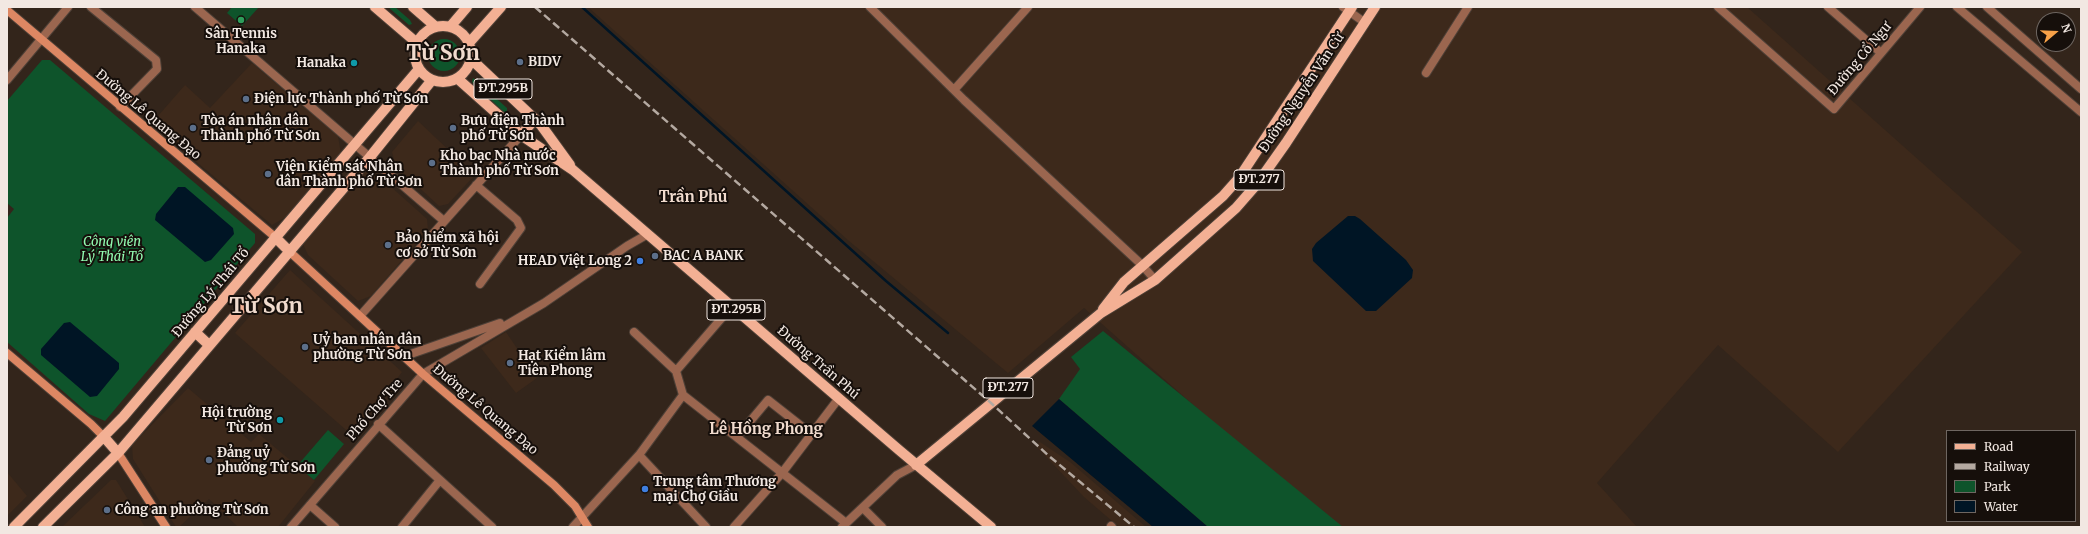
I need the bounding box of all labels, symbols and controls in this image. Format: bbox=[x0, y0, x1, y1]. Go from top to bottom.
north arrow bbox=[2036, 12, 2076, 52]
marker: Sân Tennis Hanaka bbox=[236, 15, 246, 25]
street label: Đường Cổ Ngư bbox=[1825, 19, 1895, 99]
text: N bbox=[2058, 22, 2074, 35]
place label: Sân Tennis Hanaka bbox=[205, 26, 277, 57]
street label: Đường Nguyễn Văn Cừ bbox=[1256, 30, 1348, 156]
district label: Từ Sơn bbox=[406, 41, 480, 67]
place label: BIDV bbox=[528, 54, 561, 70]
place label: Hanaka bbox=[296, 55, 346, 71]
marker: BIDV bbox=[515, 57, 525, 67]
marker: Hanaka bbox=[349, 58, 359, 68]
street label: Đường Lê Quang Đạo bbox=[92, 67, 204, 163]
road number: ĐT.295B bbox=[474, 79, 532, 99]
place label: Điện lực Thành phố Từ Sơn bbox=[254, 91, 428, 107]
marker: Điện lực Thành phố Từ Sơn bbox=[241, 94, 251, 104]
place label: Tòa án nhân dân Thành phố Từ Sơn bbox=[201, 113, 320, 144]
place label: Bưu điện Thành phố Từ Sơn bbox=[461, 113, 564, 144]
marker: Tòa án nhân dân Thành phố Từ Sơn bbox=[188, 123, 198, 133]
marker: Bưu điện Thành phố Từ Sơn bbox=[448, 123, 458, 133]
place label: Kho bạc Nhà nước Thành phố Từ Sơn bbox=[440, 148, 559, 179]
marker: Kho bạc Nhà nước Thành phố Từ Sơn bbox=[427, 158, 437, 168]
place label: Viện Kiểm sát Nhân dân Thành phố Từ Sơn bbox=[276, 159, 422, 190]
marker: Viện Kiểm sát Nhân dân Thành phố Từ Sơn bbox=[263, 169, 273, 179]
road number: ĐT.277 bbox=[1234, 170, 1284, 190]
district label: Trần Phú bbox=[659, 189, 727, 207]
place label: Bảo hiểm xã hội cơ sở Từ Sơn bbox=[396, 230, 499, 261]
park label: Công viên Lý Thái Tổ bbox=[81, 234, 143, 265]
marker: Bảo hiểm xã hội cơ sở Từ Sơn bbox=[383, 240, 393, 250]
street label: Đường Lý Thái Tổ bbox=[169, 245, 253, 341]
place label: BAC A BANK bbox=[663, 248, 744, 264]
marker: BAC A BANK bbox=[650, 251, 660, 261]
place label: HEAD Việt Long 2 bbox=[518, 253, 632, 269]
marker: HEAD Việt Long 2 bbox=[635, 256, 645, 266]
district label: Từ Sơn bbox=[229, 294, 303, 320]
road number: ĐT.295B bbox=[707, 300, 765, 320]
street label: Đường Trần Phú bbox=[774, 323, 862, 403]
place label: Uỷ ban nhân dân phường Từ Sơn bbox=[313, 332, 421, 363]
marker: Uỷ ban nhân dân phường Từ Sơn bbox=[300, 342, 310, 352]
place label: Hạt Kiểm lâm Tiên Phong bbox=[518, 348, 606, 379]
marker: Hạt Kiểm lâm Tiên Phong bbox=[505, 358, 515, 368]
street label: Đường Lê Quang Đạo bbox=[429, 362, 541, 458]
street label: Phố Chợ Tre bbox=[344, 376, 406, 444]
road number: ĐT.277 bbox=[983, 378, 1033, 398]
place label: Hội trường Từ Sơn bbox=[202, 405, 272, 436]
marker: Hội trường Từ Sơn bbox=[275, 415, 285, 425]
district label: Lê Hồng Phong bbox=[709, 421, 823, 439]
legend bbox=[1946, 430, 2076, 522]
text: Road bbox=[1984, 439, 2013, 454]
place label: Đảng uỷ phường Từ Sơn bbox=[217, 445, 315, 476]
marker: Đảng uỷ phường Từ Sơn bbox=[204, 455, 214, 465]
text: Railway bbox=[1984, 459, 2030, 474]
place label: Trung tâm Thương mại Chợ Giầu bbox=[653, 474, 776, 505]
text: Park bbox=[1984, 479, 2011, 494]
marker: Trung tâm Thương mại Chợ Giầu bbox=[640, 484, 650, 494]
text: Water bbox=[1984, 499, 2018, 514]
place label: Công an phường Từ Sơn bbox=[115, 502, 269, 518]
marker: Công an phường Từ Sơn bbox=[102, 505, 112, 515]

